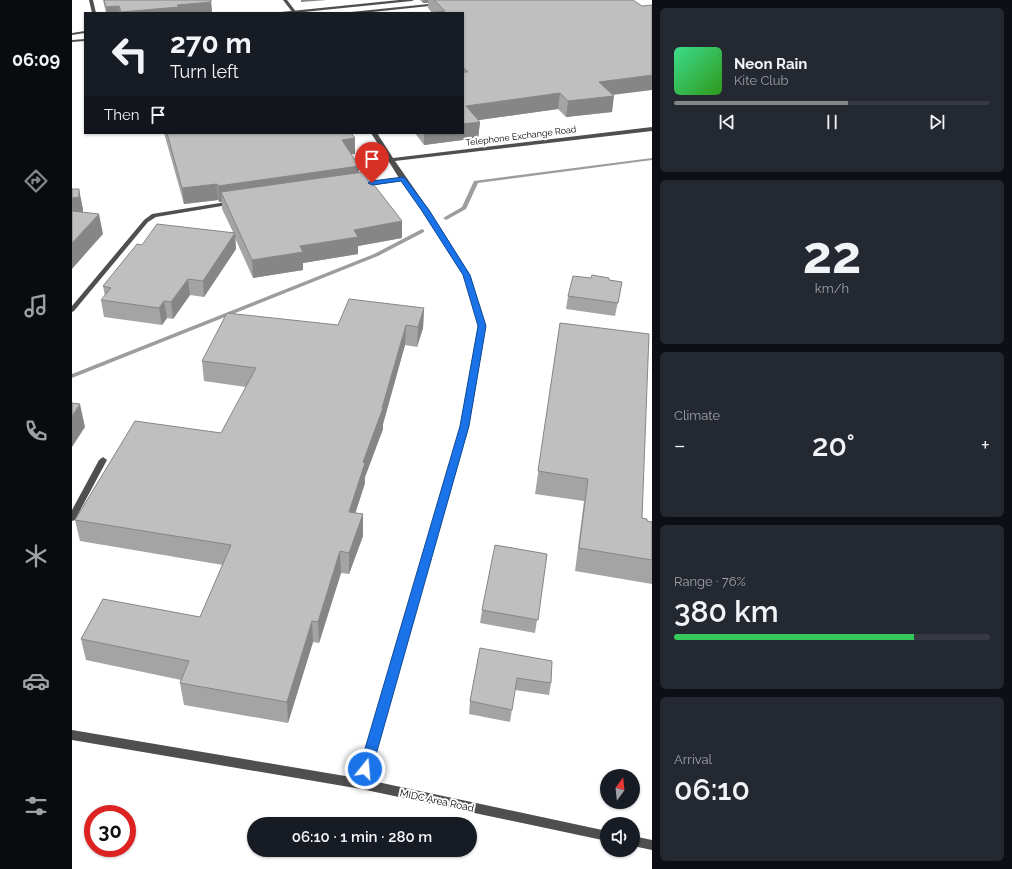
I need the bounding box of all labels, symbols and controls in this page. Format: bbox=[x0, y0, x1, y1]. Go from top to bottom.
text: 270 m bbox=[170, 27, 251, 60]
icon: left bbox=[104, 28, 156, 80]
text: 06:09 bbox=[12, 49, 60, 70]
text: Neon Rain bbox=[734, 55, 807, 73]
text: Turn left bbox=[170, 61, 239, 82]
text: Kite Club bbox=[734, 73, 789, 88]
icon: arrive bbox=[147, 104, 169, 126]
text: Then bbox=[104, 106, 139, 124]
icon: previous bbox=[716, 111, 738, 133]
icon: pause bbox=[821, 111, 843, 133]
icon: next bbox=[926, 111, 948, 133]
street label: Telephone Exchange Road bbox=[465, 124, 577, 148]
pin bbox=[355, 142, 389, 183]
icon: arrive bbox=[361, 148, 383, 170]
icon: directions bbox=[22, 167, 50, 195]
text: 22 bbox=[803, 224, 861, 285]
text: km/h bbox=[815, 281, 849, 296]
icon: music bbox=[22, 292, 50, 320]
text: Climate bbox=[674, 408, 720, 423]
icon: phone bbox=[22, 417, 50, 445]
text: 20° bbox=[812, 428, 855, 463]
text: − bbox=[674, 432, 686, 458]
text: + bbox=[981, 432, 990, 458]
icon: climate bbox=[22, 542, 50, 570]
text: Range · 76% bbox=[674, 574, 746, 589]
text: 380 km bbox=[674, 594, 779, 629]
icon: car bbox=[22, 667, 50, 695]
position arrow bbox=[344, 748, 386, 790]
text: Arrival bbox=[674, 752, 712, 767]
north arrow bbox=[600, 769, 640, 809]
map controls bbox=[600, 769, 640, 857]
text: 06:10 bbox=[674, 772, 750, 807]
street label: MIDC Area Road bbox=[399, 787, 475, 814]
icon: filters bbox=[22, 792, 50, 820]
speed limit sign: 30 bbox=[84, 805, 136, 857]
button: sound bbox=[600, 817, 640, 857]
text: 06:10 · 1 min · 280 m bbox=[292, 828, 432, 846]

